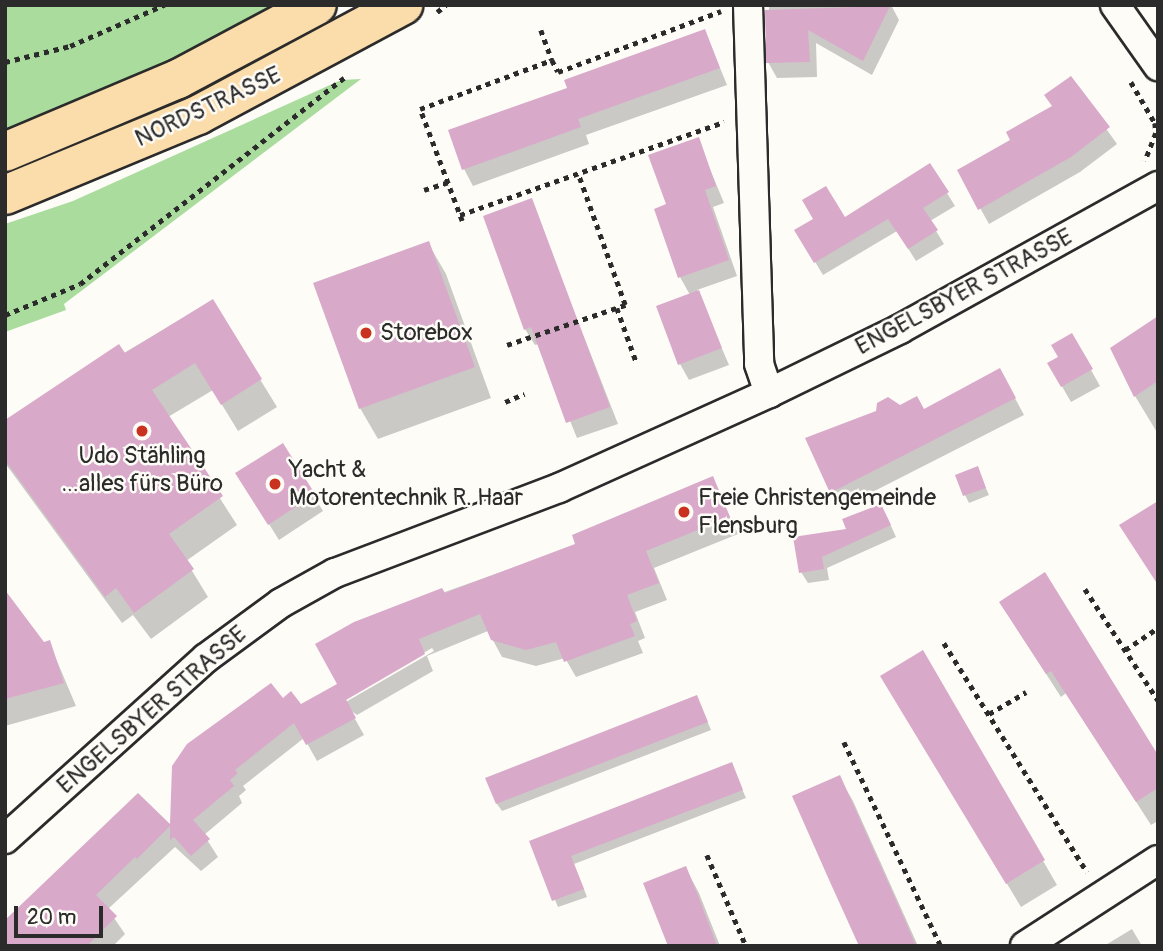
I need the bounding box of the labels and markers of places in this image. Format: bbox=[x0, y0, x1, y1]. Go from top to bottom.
place label: Storebox bbox=[380, 319, 473, 347]
marker: Storebox bbox=[358, 325, 374, 341]
marker: Udo Stähling …alles fürs Büro bbox=[134, 423, 150, 439]
place label: Udo Stähling …alles fürs Büro bbox=[61, 442, 223, 498]
place label: Yacht & Motorentechnik R. Haar bbox=[289, 456, 523, 512]
marker: Yacht & Motorentechnik R. Haar bbox=[267, 476, 283, 492]
place label: Freie Christengemeinde Flensburg bbox=[698, 484, 936, 540]
marker: Freie Christengemeinde Flensburg bbox=[676, 504, 692, 520]

